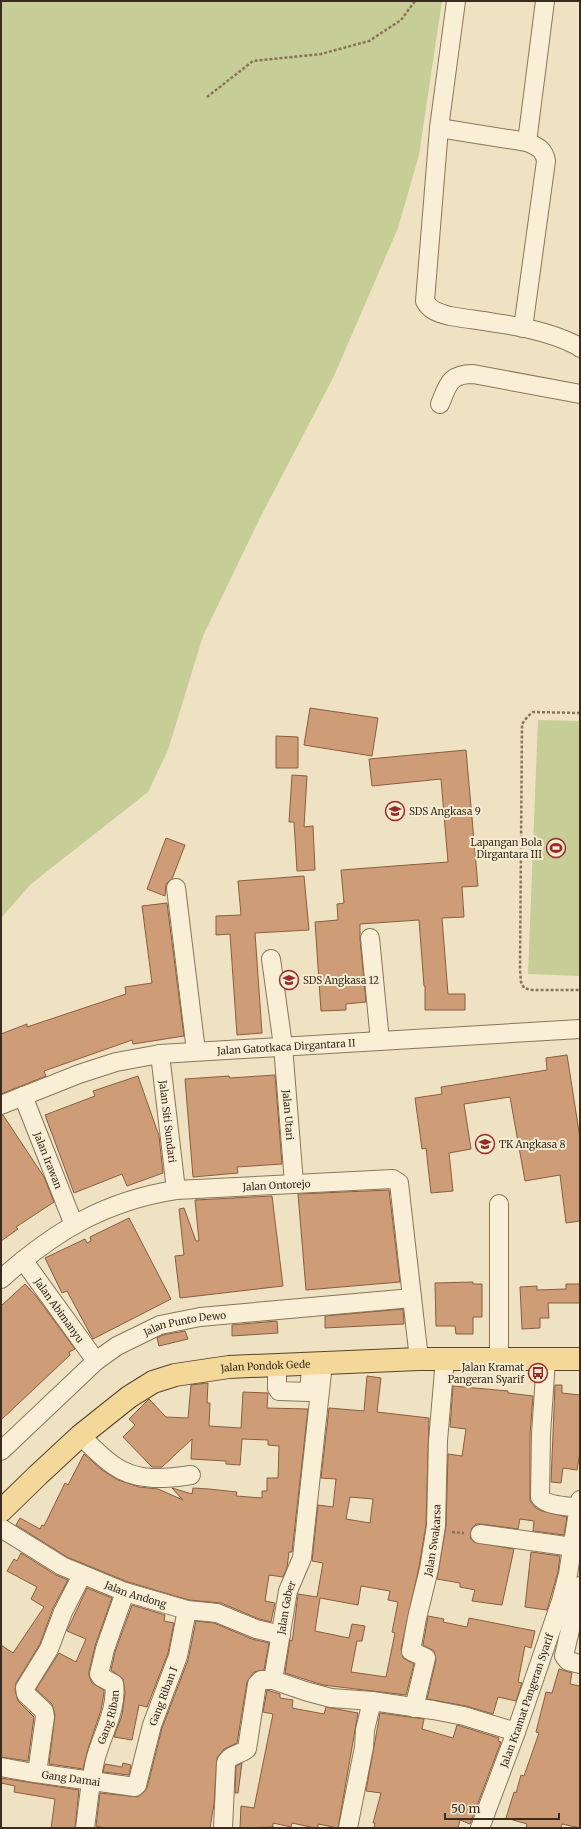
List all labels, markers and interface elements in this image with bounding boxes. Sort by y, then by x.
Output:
school or university icon: SDS Angkasa 9 [384,800,406,822]
place label: SDS Angkasa 9 [409,805,481,818]
place label: Lapangan Bola Dirgantara III [471,836,543,861]
sports icon: Lapangan Bola Dirgantara III [545,837,567,859]
school or university icon: SDS Angkasa 12 [278,969,300,991]
place label: SDS Angkasa 12 [303,974,379,987]
street label: Jalan Gatotkaca Dirgantara II [216,1036,356,1058]
street label: Jalan Siti Sundari [156,1079,179,1163]
street label: Jalan Utari [279,1088,297,1141]
street label: Jalan Irawan [30,1129,65,1191]
school or university icon: TK Angkasa 8 [474,1133,496,1155]
place label: TK Angkasa 8 [499,1138,566,1151]
street label: Jalan Ontorejo [241,1177,311,1194]
street label: Jalan Abimanyu [31,1275,87,1345]
street label: Jalan Punto Dewo [140,1309,227,1340]
street label: Jalan Pondok Gede [219,1358,311,1375]
place label: Jalan Kramat Pangeran Syarif [448,1361,525,1386]
bus stop icon: Jalan Kramat Pangeran Syarif [527,1362,549,1384]
street label: Jalan Swakarsa [421,1504,444,1579]
street label: Jalan Andong [102,1578,168,1611]
street label: Jalan Gaber [275,1578,299,1637]
street label: Jalan Kramat Pangeran Syarif [497,1630,557,1770]
street label: Gang Riban I [146,1665,180,1728]
street label: Gang Riban [95,1689,122,1746]
street label: Gang Damai [41,1768,101,1789]
scale bar [445,1795,559,1821]
text: 50 m [451,1801,480,1816]

